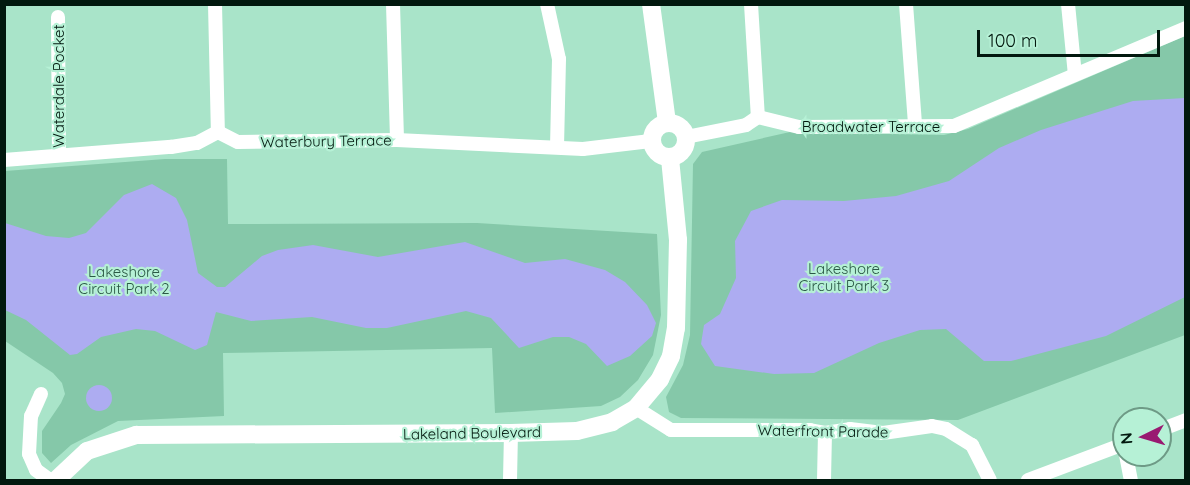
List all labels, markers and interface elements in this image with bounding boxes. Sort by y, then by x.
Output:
scale bar [980,18,1163,56]
street label: Waterdale Pocket [50,24,68,148]
text: 100 m [988,29,1037,52]
street label: Broadwater Terrace [802,118,940,136]
street label: Waterbury Terrace [260,131,392,151]
park label: Lakeshore Circuit Park 3 [799,259,889,294]
park label: Lakeshore Circuit Park 2 [78,262,170,297]
north arrow [1112,407,1172,467]
street label: Waterfront Parade [758,421,888,441]
street label: Lakeland Boulevard [403,423,541,443]
text: N [1116,432,1137,445]

